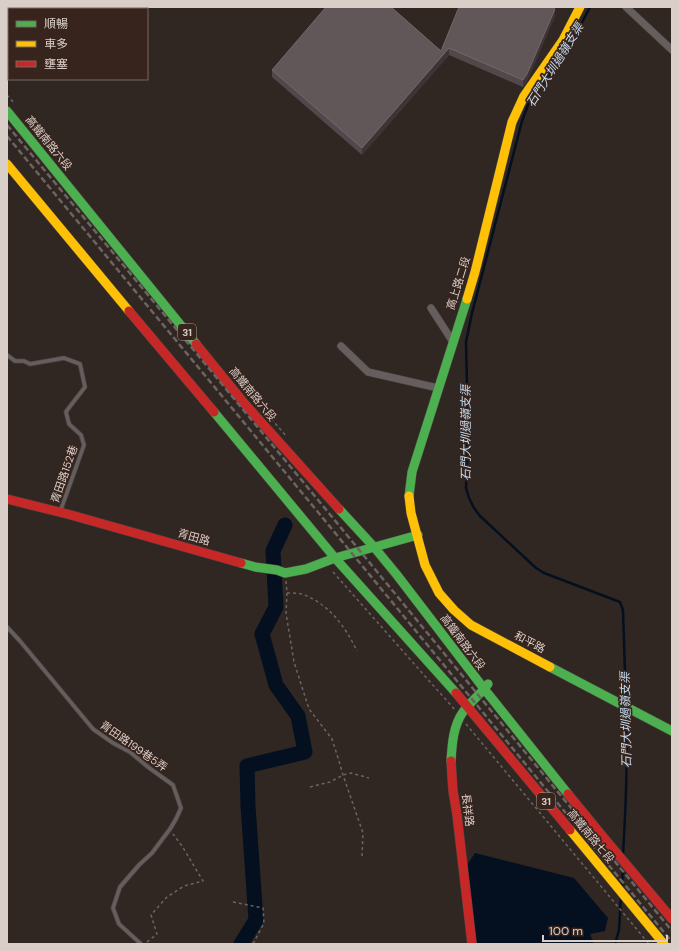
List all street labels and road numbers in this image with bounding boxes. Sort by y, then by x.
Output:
street label: 高鐵南路六段 [23,113,75,173]
street label: 高上路二段 [443,255,473,311]
road number: 31 [178,324,196,340]
street label: 高鐵南路六段 [226,364,280,424]
street label: 青田路152巷 [48,443,80,505]
street label: 青田路 [176,526,212,548]
street label: 高鐵南路六段 [438,611,488,673]
street label: 和平路 [512,628,548,656]
street label: 青田路199巷5弄 [98,718,170,774]
street label: 長祥路 [459,793,477,827]
road number: 31 [537,793,555,809]
street label: 高鐵南路七段 [564,806,618,866]

